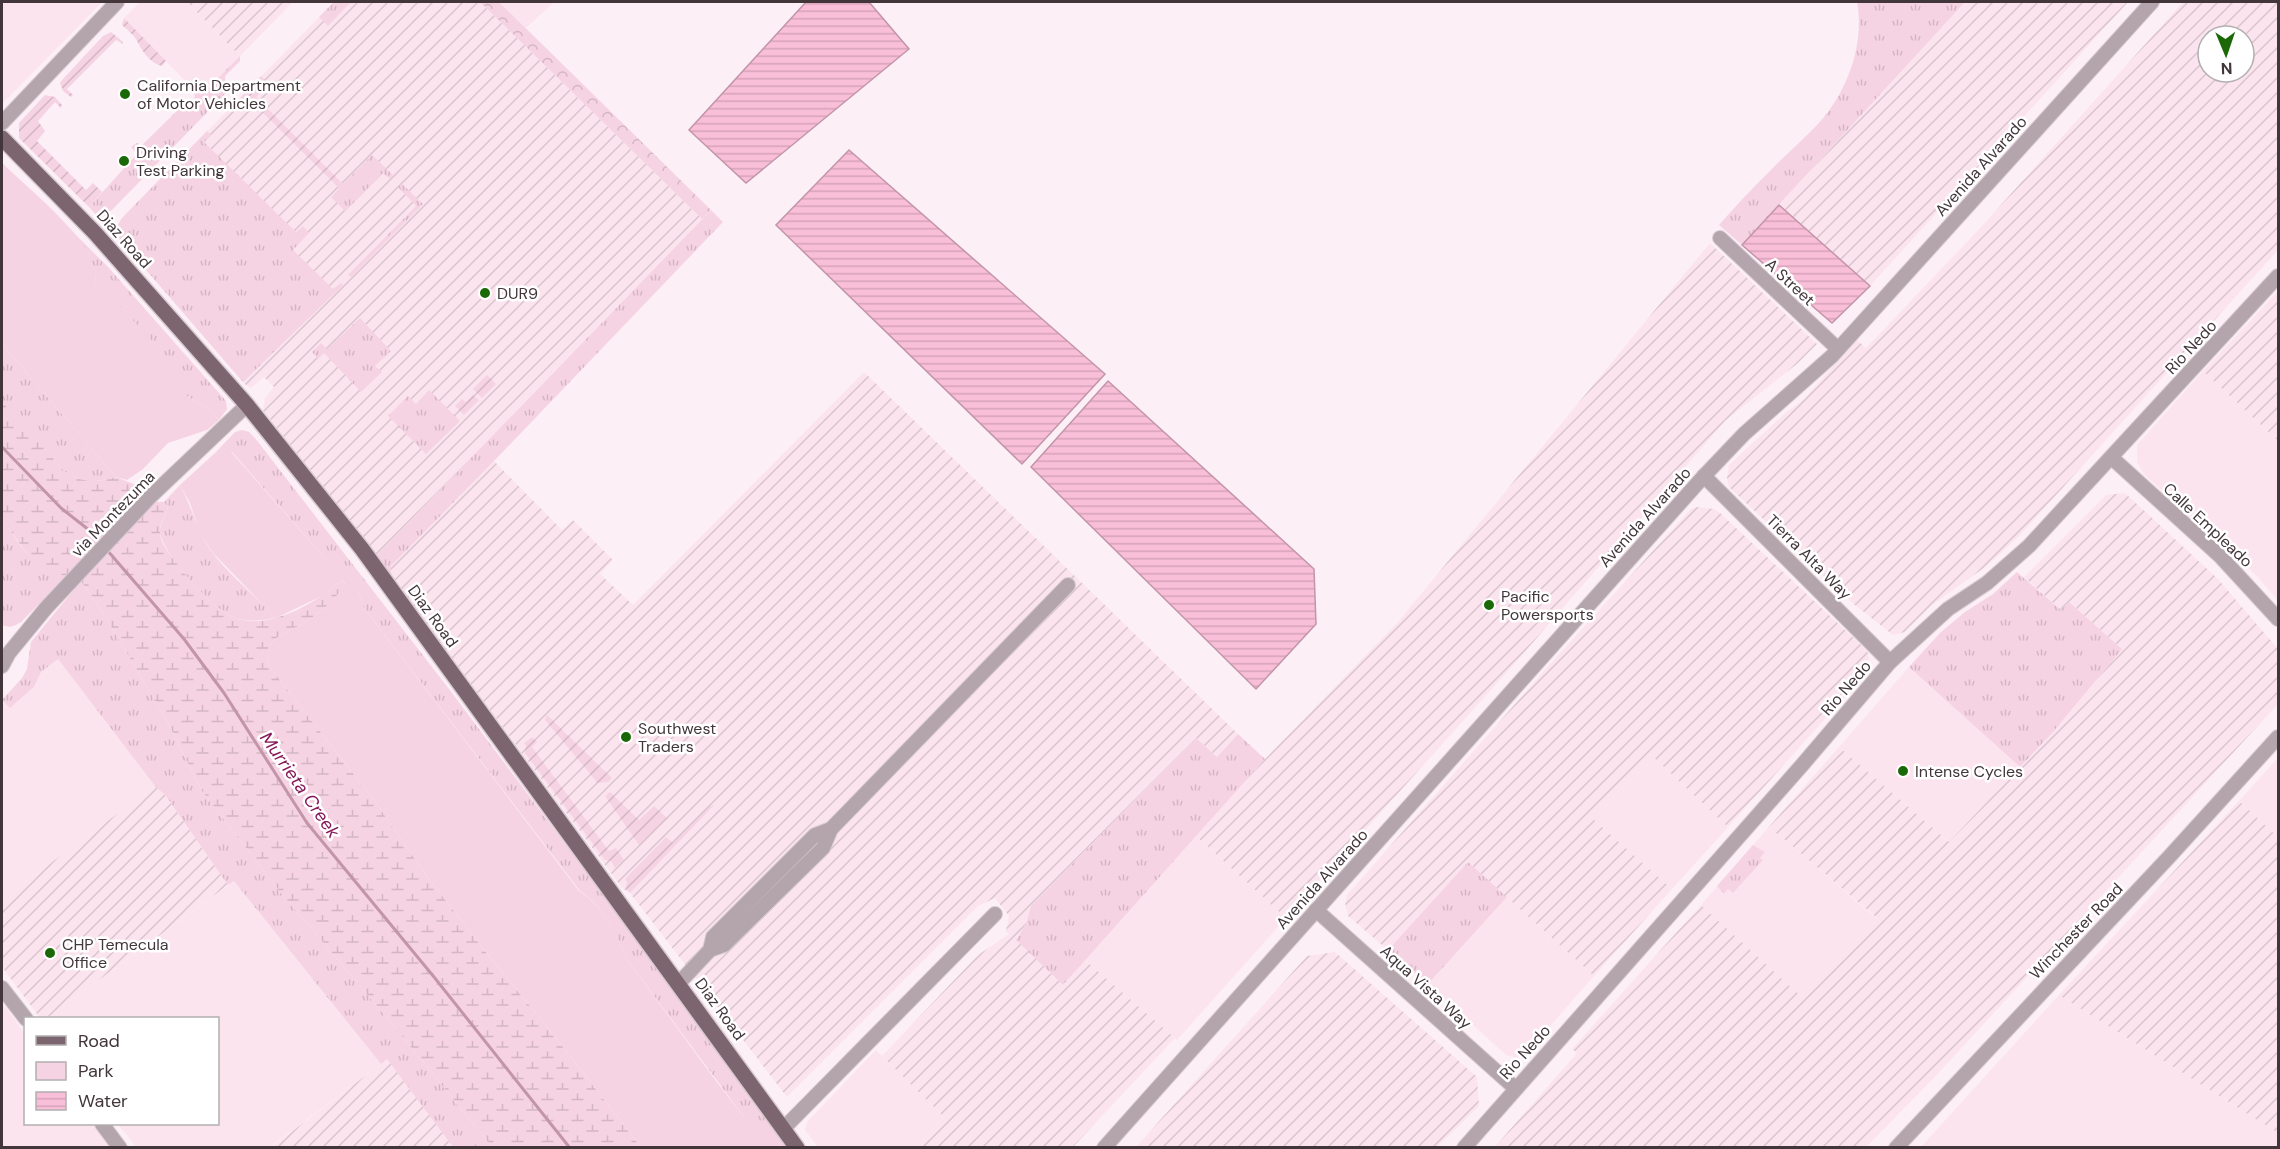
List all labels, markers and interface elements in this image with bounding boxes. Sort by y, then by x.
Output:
north arrow [2196,24,2256,84]
text: N [2220,58,2233,79]
place label: California Department of Motor Vehicles [137,75,301,114]
marker: California Department of Motor Vehicles [118,87,132,101]
street label: Avenida Alvarado [1930,111,2032,221]
place label: Driving Test Parking [136,142,224,181]
marker: Driving Test Parking [117,154,131,168]
street label: Diaz Road [92,205,156,273]
street label: A Street [1761,254,1819,310]
place label: DUR9 [497,283,538,304]
marker: DUR9 [478,286,492,300]
street label: Rio Nedo [2161,315,2221,379]
street label: Avenida Alvarado [1594,462,1696,572]
street label: via Montezuma [67,466,159,562]
street label: Calle Empleado [2159,478,2257,572]
street label: Tierra Alta Way [1762,510,1856,604]
street label: Diaz Road [403,581,463,651]
place label: Pacific Powersports [1501,586,1594,625]
marker: Pacific Powersports [1482,598,1496,612]
street label: Rio Nedo [1816,656,1876,720]
place label: Southwest Traders [638,718,716,757]
water label: Murrieta Creek [254,727,346,844]
marker: Southwest Traders [619,730,633,744]
place label: Intense Cycles [1915,761,2023,782]
marker: Intense Cycles [1896,764,1910,778]
street label: Avenida Alvarado [1271,824,1373,934]
street label: Winchester Road [2025,878,2127,984]
place label: CHP Temecula Office [62,934,168,973]
street label: Aqua Vista Way [1376,940,1476,1034]
marker: CHP Temecula Office [43,946,57,960]
street label: Diaz Road [690,974,750,1044]
legend [24,1017,219,1125]
street label: Rio Nedo [1495,1020,1555,1084]
text: Road [78,1029,120,1053]
text: Park [78,1059,114,1083]
text: Water [78,1089,128,1113]

